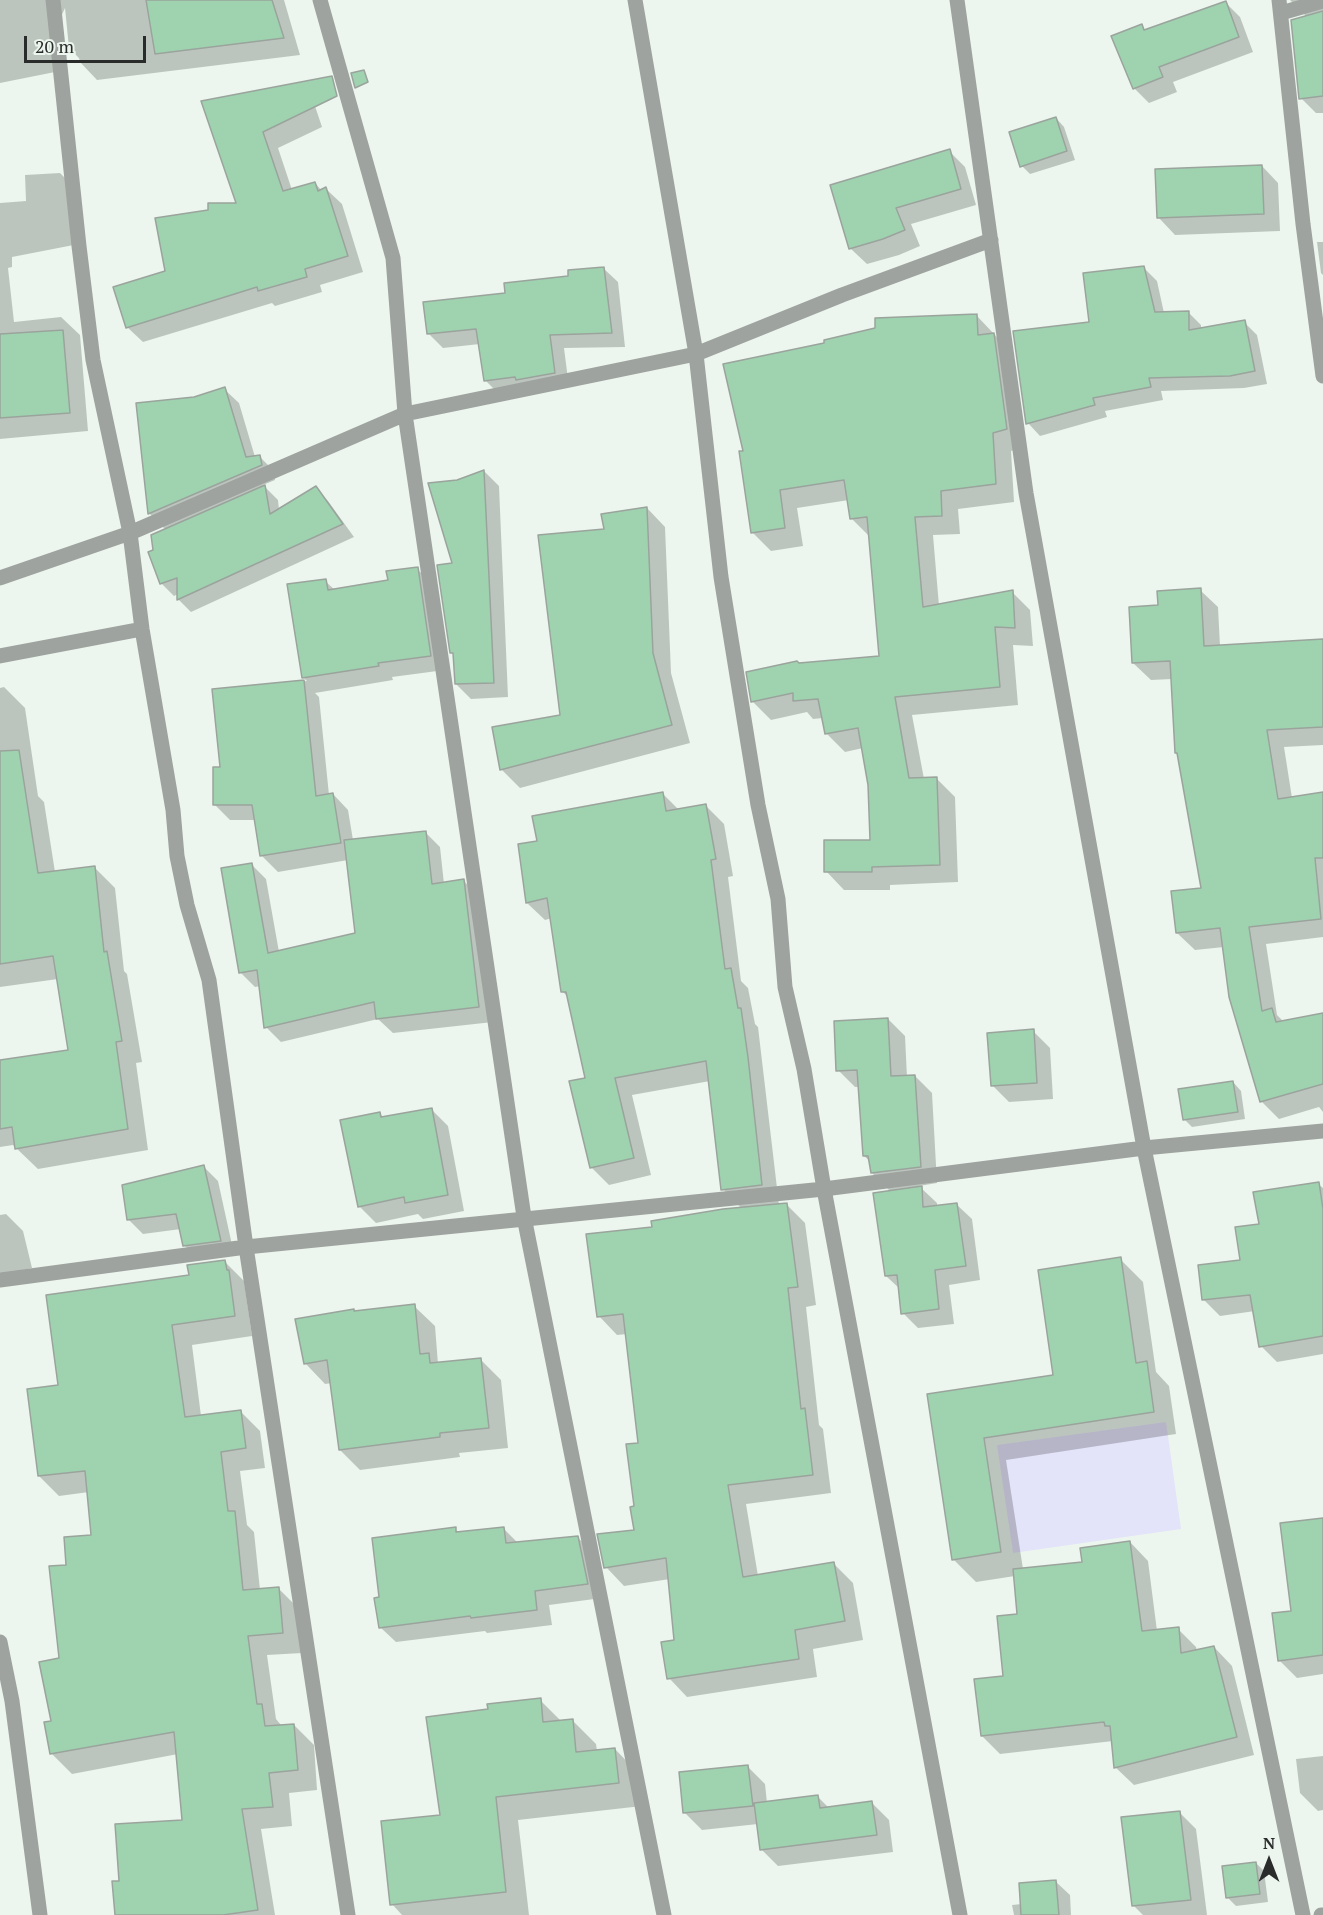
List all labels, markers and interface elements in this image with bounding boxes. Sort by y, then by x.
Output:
scale bar [27,24,148,62]
text: 20 m [35,34,74,58]
north arrow [1239,1831,1299,1891]
text: N [1263,1832,1275,1854]

